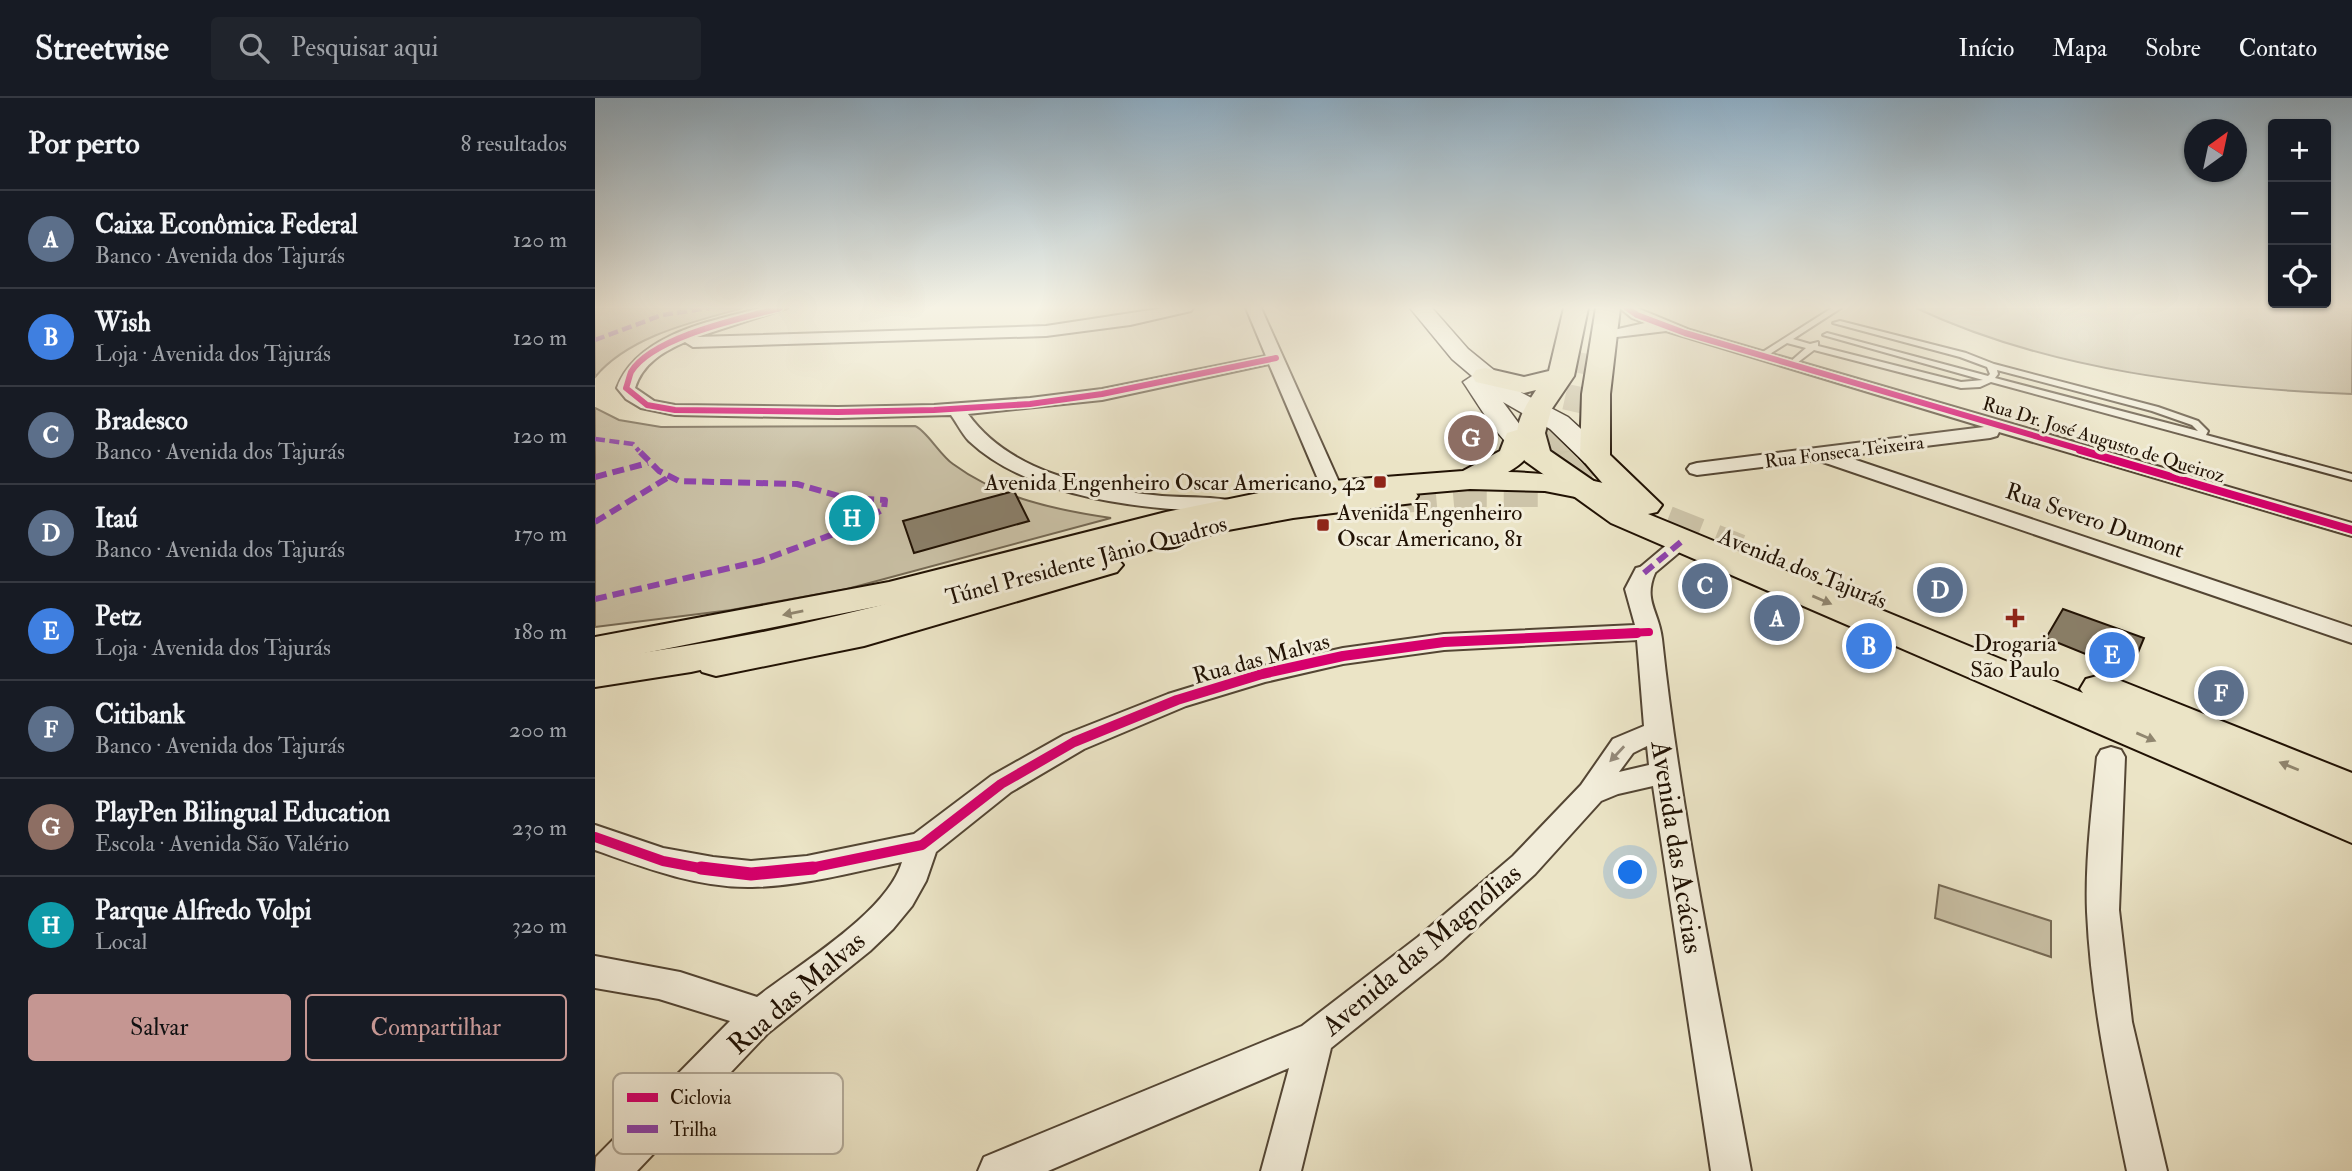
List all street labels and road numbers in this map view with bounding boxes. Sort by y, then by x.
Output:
street label: Rua Dr. José Augusto de Queiroz [1980,392,2228,488]
street label: Rua Fonseca Teixeira [1763,430,1925,474]
street label: Rua Severo Dumont [2002,476,2188,565]
street label: Túnel Presidente Jânio Quadros [942,509,1230,612]
street label: Avenida dos Tajurás [1713,521,1891,615]
street label: Rua das Malvas [1190,626,1333,691]
street label: Avenida das Acácias [1642,737,1711,956]
street label: Avenida das Magnólias [1314,856,1529,1045]
street label: Rua das Malvas [721,924,873,1062]

